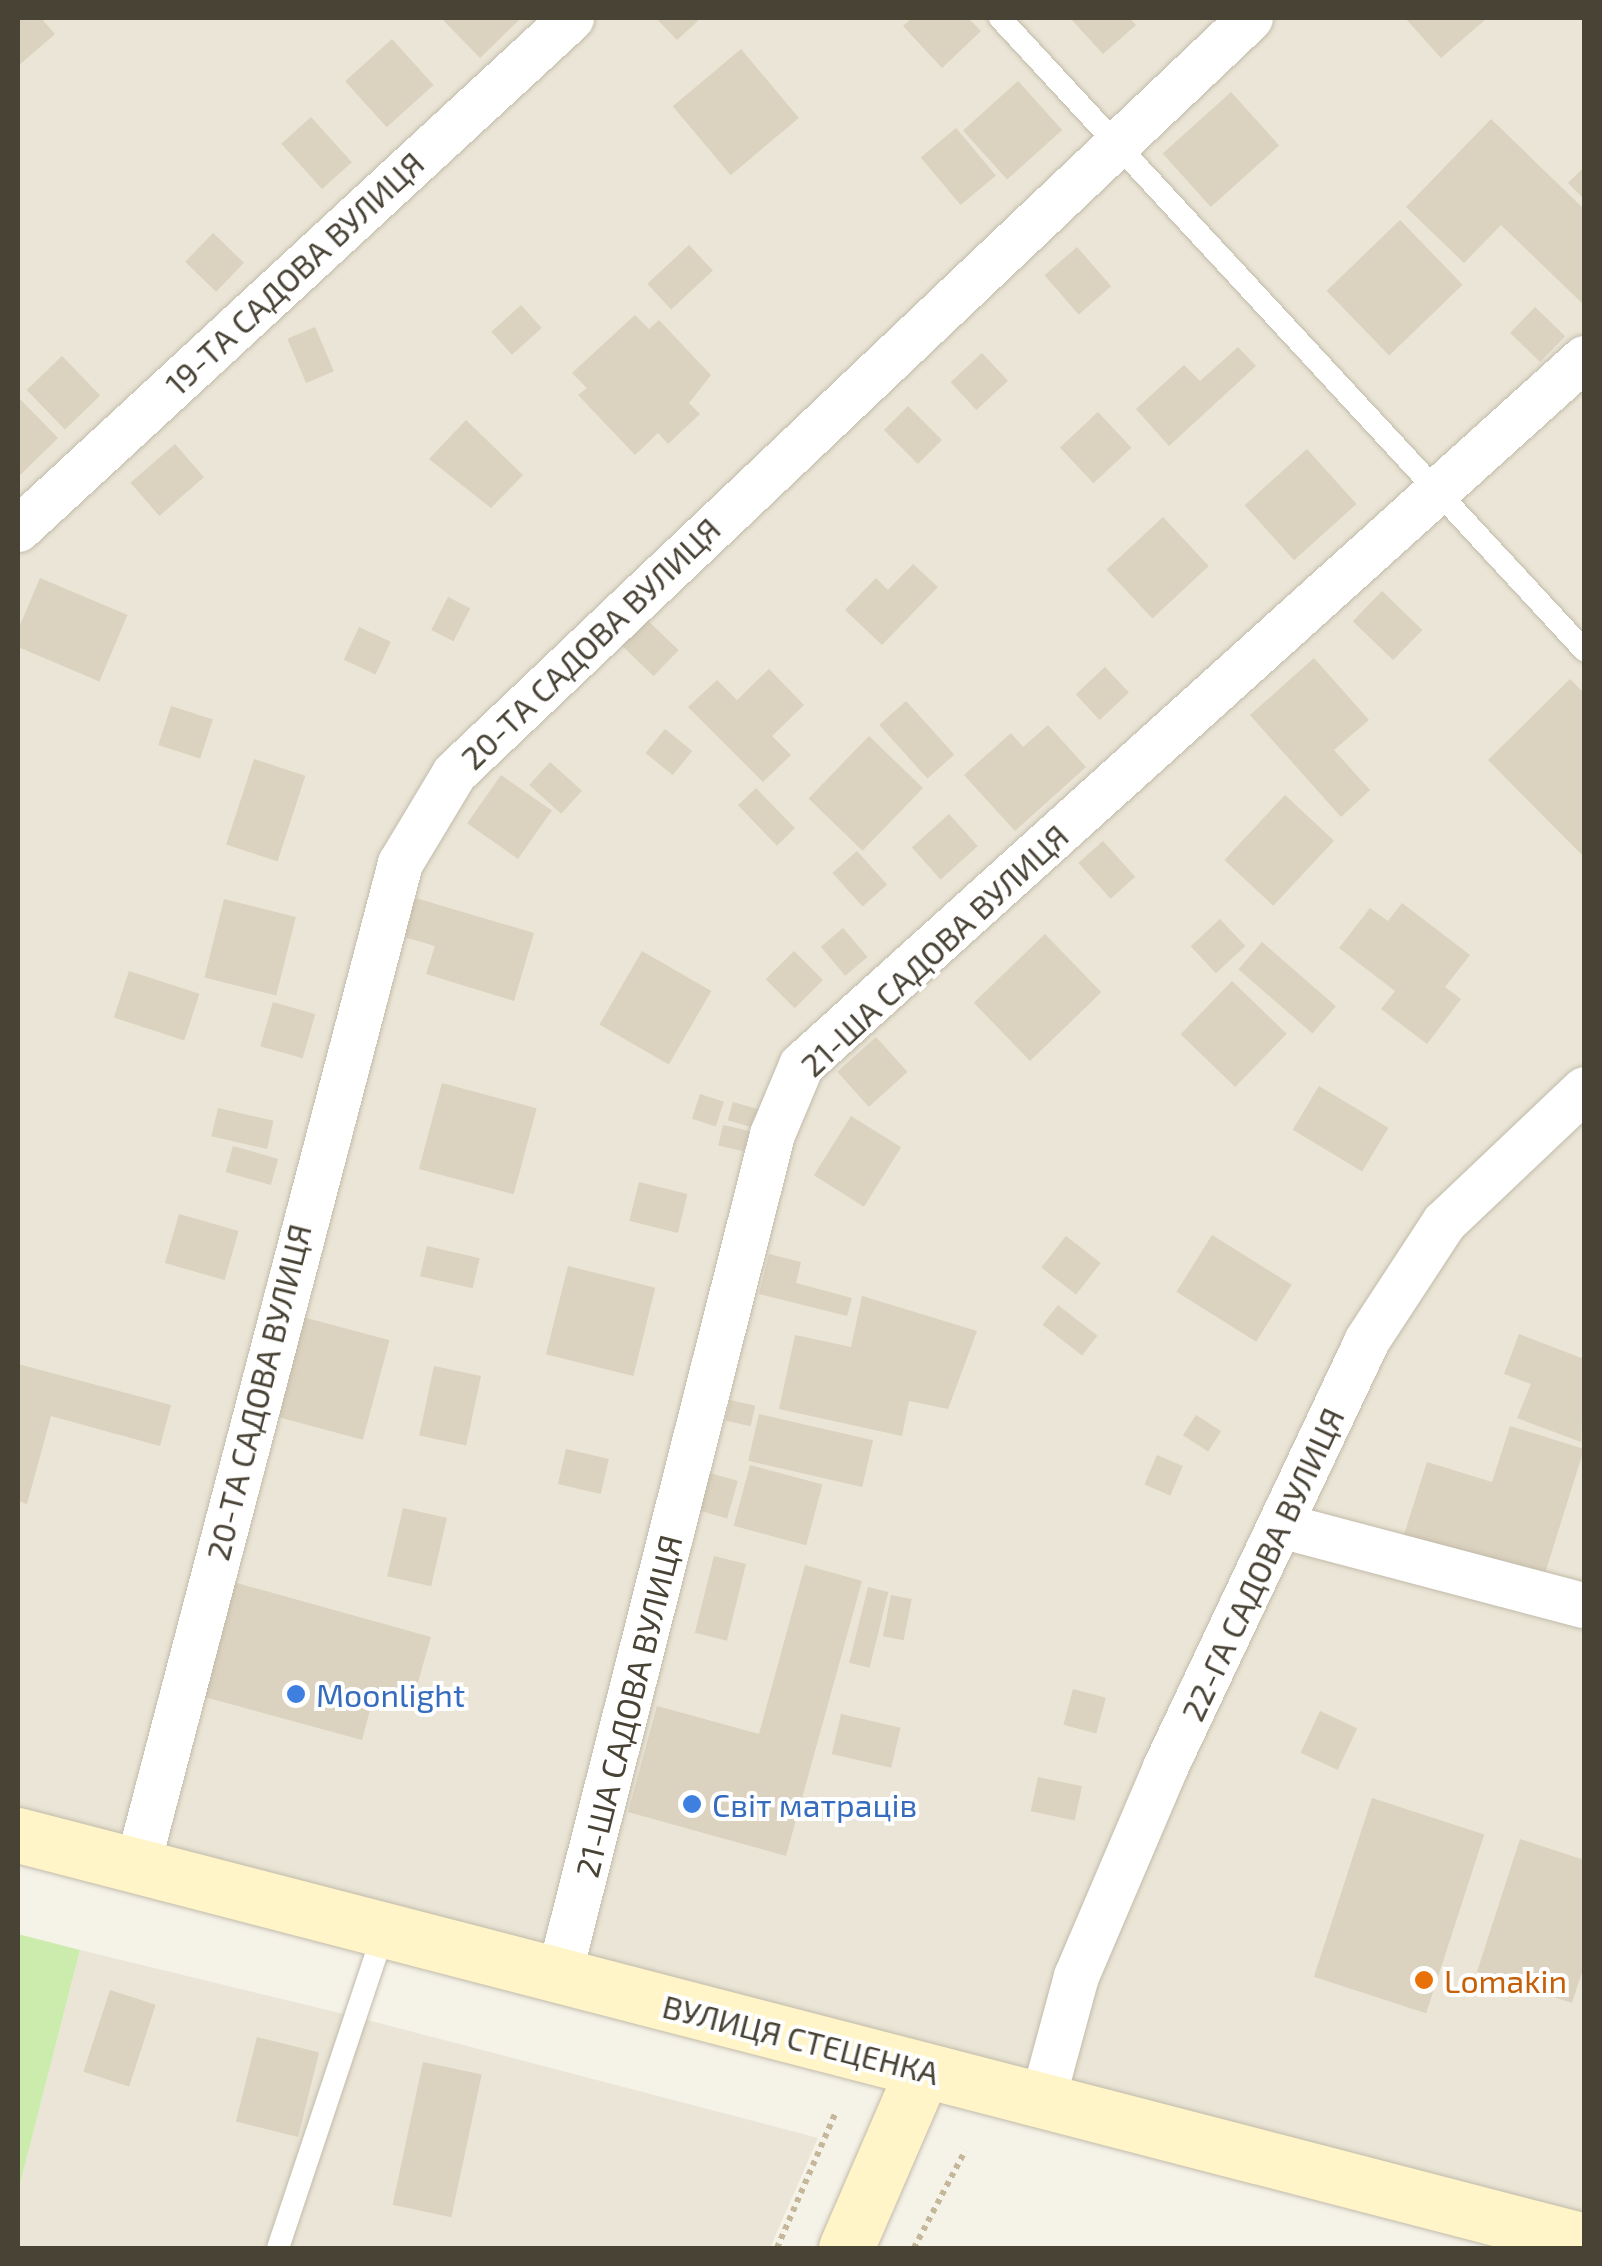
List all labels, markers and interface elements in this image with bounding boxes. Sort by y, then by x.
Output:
street label: 19-ТА САДОВА ВУЛИЦЯ [157,143,431,403]
street label: 20-ТА САДОВА ВУЛИЦЯ [453,509,727,777]
street label: 21-ША САДОВА ВУЛИЦЯ [792,816,1076,1084]
street label: 20-ТА САДОВА ВУЛИЦЯ [198,1220,318,1564]
street label: 22-ГА САДОВА ВУЛИЦЯ [1173,1401,1351,1727]
street label: 21-ША САДОВА ВУЛИЦЯ [567,1531,689,1881]
place label: Moonlight [316,1675,465,1713]
marker: Moonlight [285,1683,307,1705]
place label: Світ матраців [712,1785,917,1823]
marker: Світ матраців [681,1793,703,1815]
place label: Lomakin [1444,1961,1567,1999]
marker: Lomakin [1413,1969,1435,1991]
street label: ВУЛИЦЯ СТЕЦЕНКА [659,1986,943,2092]

